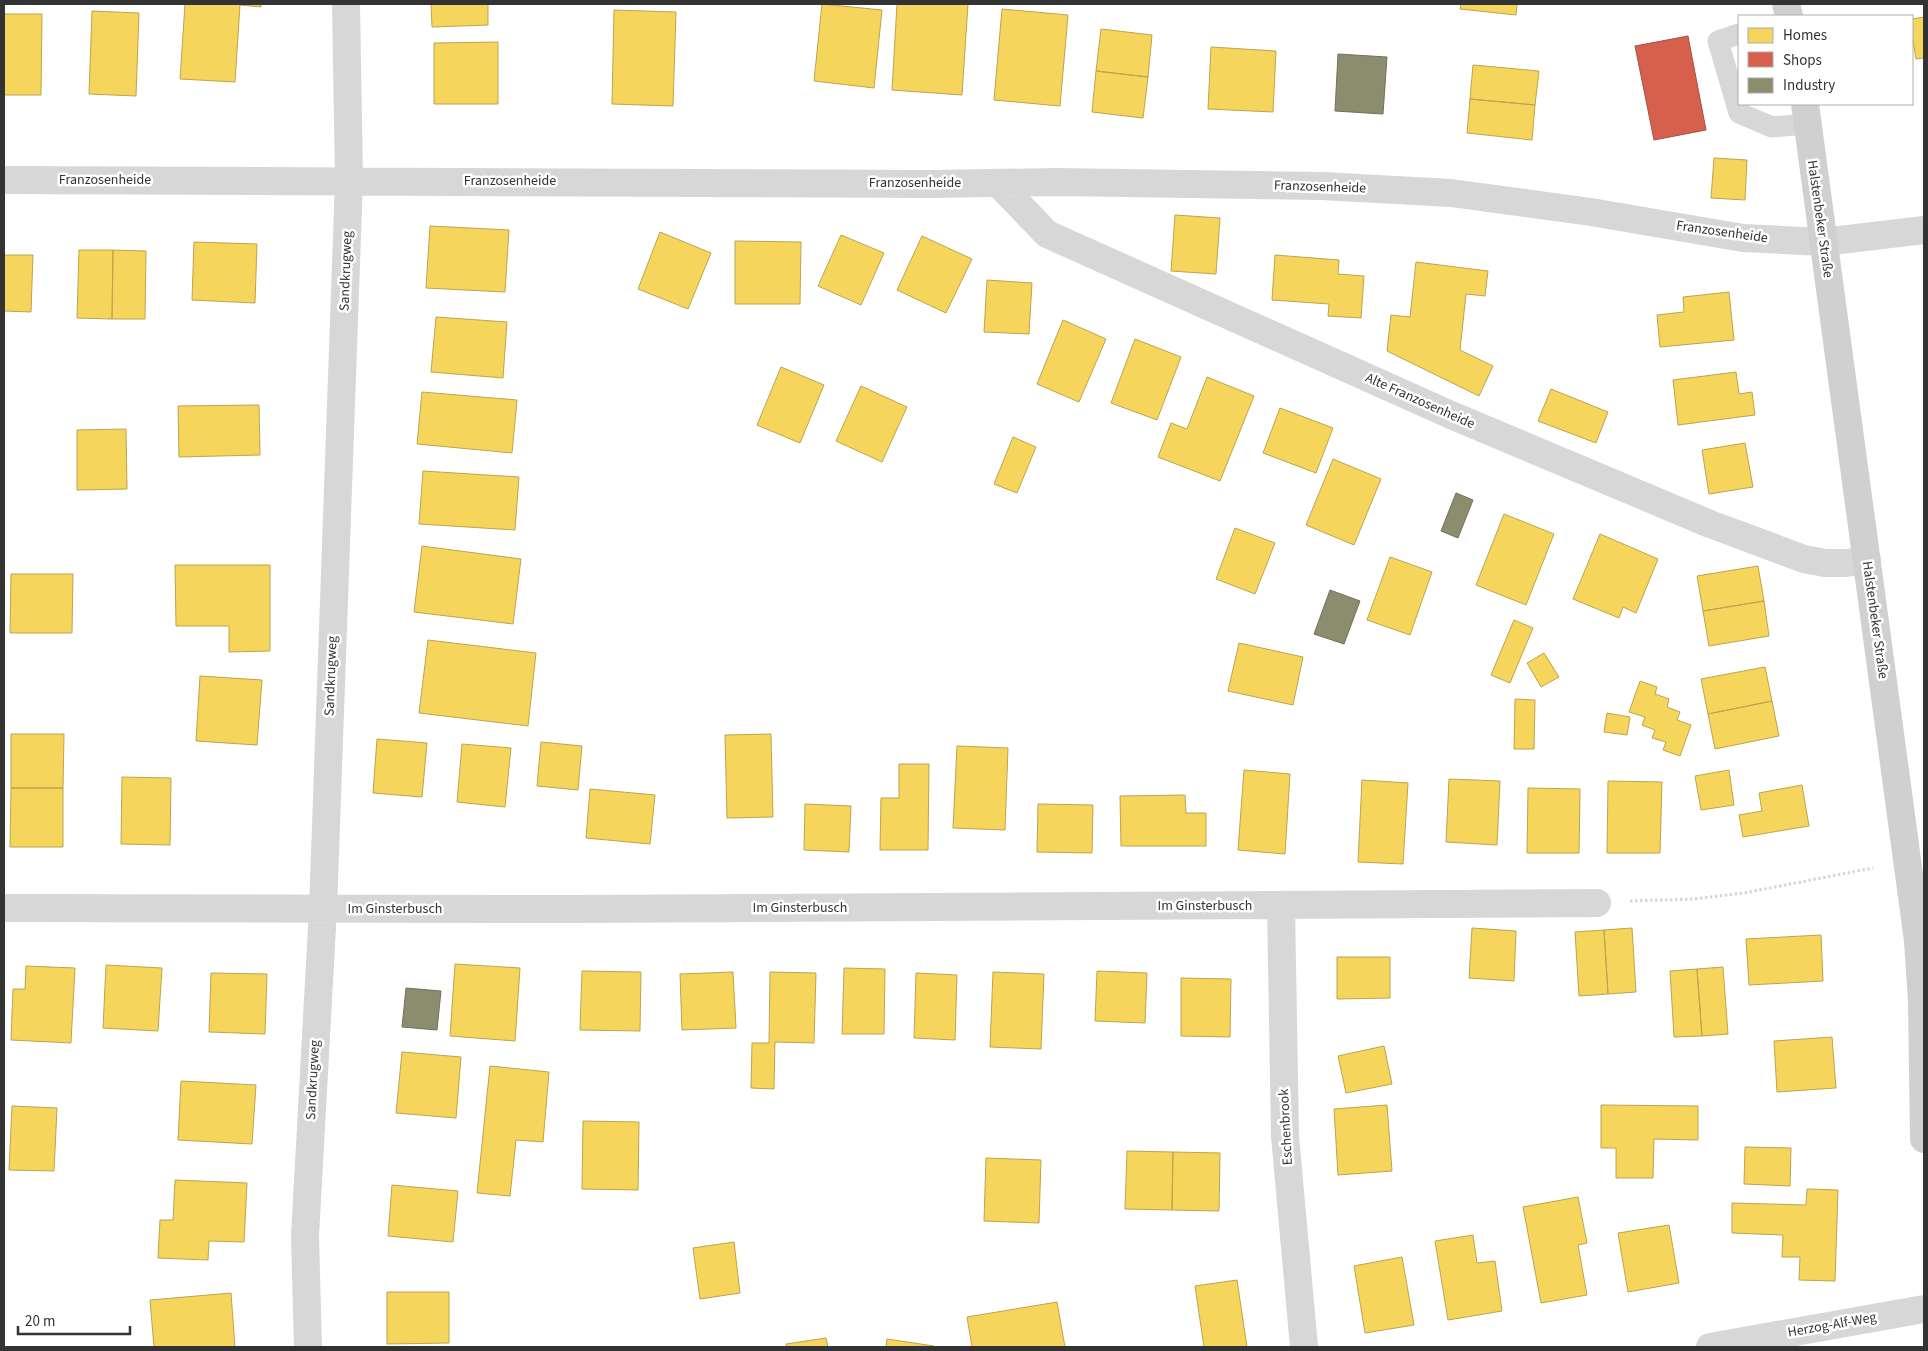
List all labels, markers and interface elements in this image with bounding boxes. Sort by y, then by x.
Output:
legend [1738,15,1913,105]
text: Homes [1783,25,1827,46]
text: Shops [1783,50,1822,71]
text: Industry [1783,75,1835,96]
street label: Halstenbeker Straße [1802,159,1838,279]
street label: Franzosenheide [59,170,151,190]
street label: Franzosenheide [464,171,556,191]
street label: Franzosenheide [869,173,961,193]
street label: Franzosenheide [1273,175,1367,199]
street label: Franzosenheide [1675,216,1769,248]
street label: Sandkrugweg [335,231,357,311]
street label: Alte Franzosenheide [1362,368,1478,434]
street label: Halstenbeker Straße [1857,560,1893,680]
street label: Sandkrugweg [320,636,342,716]
street label: Im Ginsterbusch [1158,896,1252,916]
street label: Im Ginsterbusch [753,898,847,918]
street label: Im Ginsterbusch [348,899,442,919]
street label: Sandkrugweg [301,1039,325,1121]
street label: Eschenbrook [1274,1088,1298,1166]
scale bar [18,1304,130,1336]
street label: Herzog-Alf-Weg [1786,1307,1878,1343]
text: 20 m [25,1311,55,1332]

